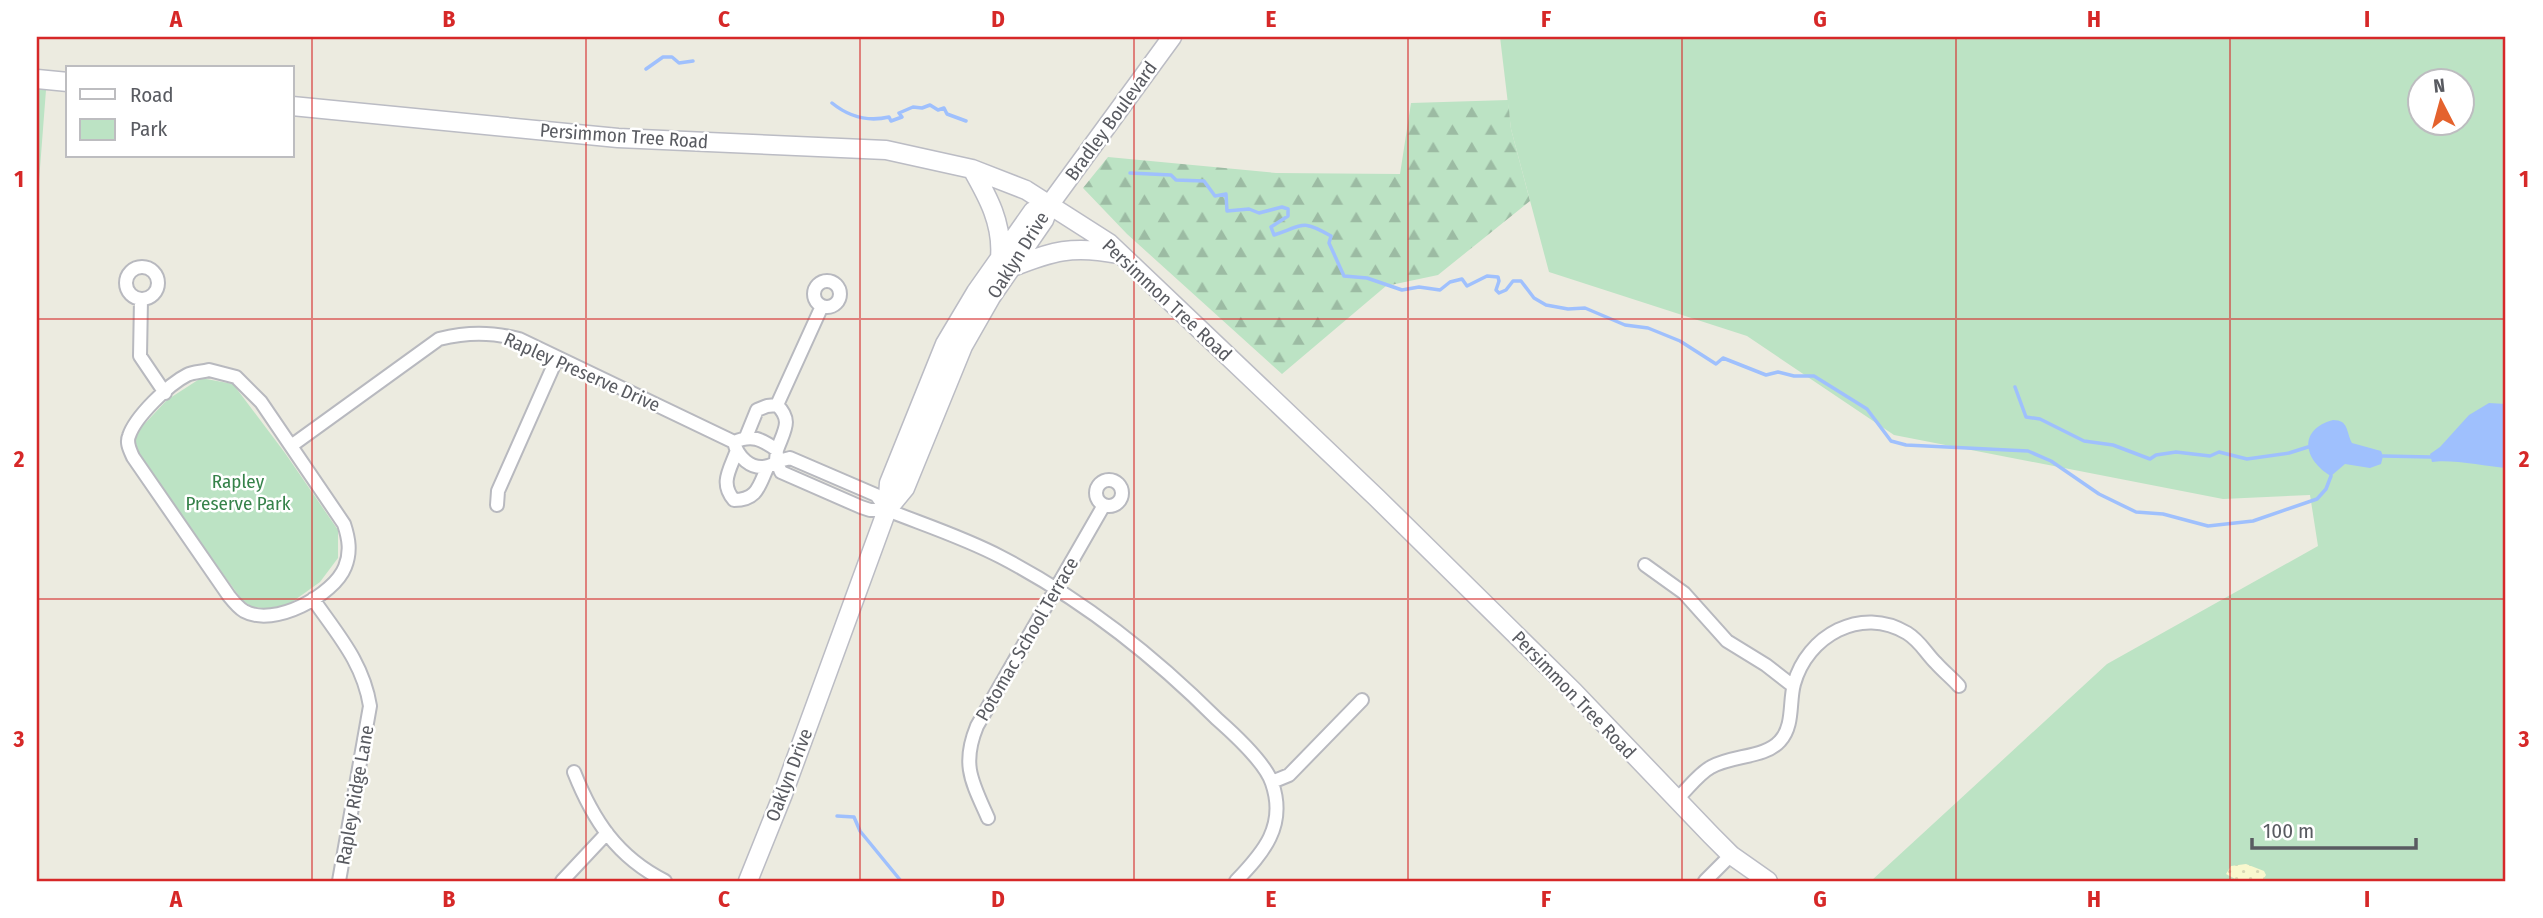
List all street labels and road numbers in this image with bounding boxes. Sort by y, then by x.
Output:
street label: Bradley Boulevard [1060,57,1162,185]
street label: Persimmon Tree Road [539,119,709,153]
street label: Oaklyn Drive [982,207,1054,303]
street label: Persimmon Tree Road [1097,234,1237,366]
street label: Rapley Preserve Drive [500,327,664,417]
street label: Potomac School Terrace [971,553,1083,725]
street label: Persimmon Tree Road [1507,626,1641,764]
street label: Rapley Ridge Lane [331,723,379,867]
street label: Oaklyn Drive [761,725,817,825]

